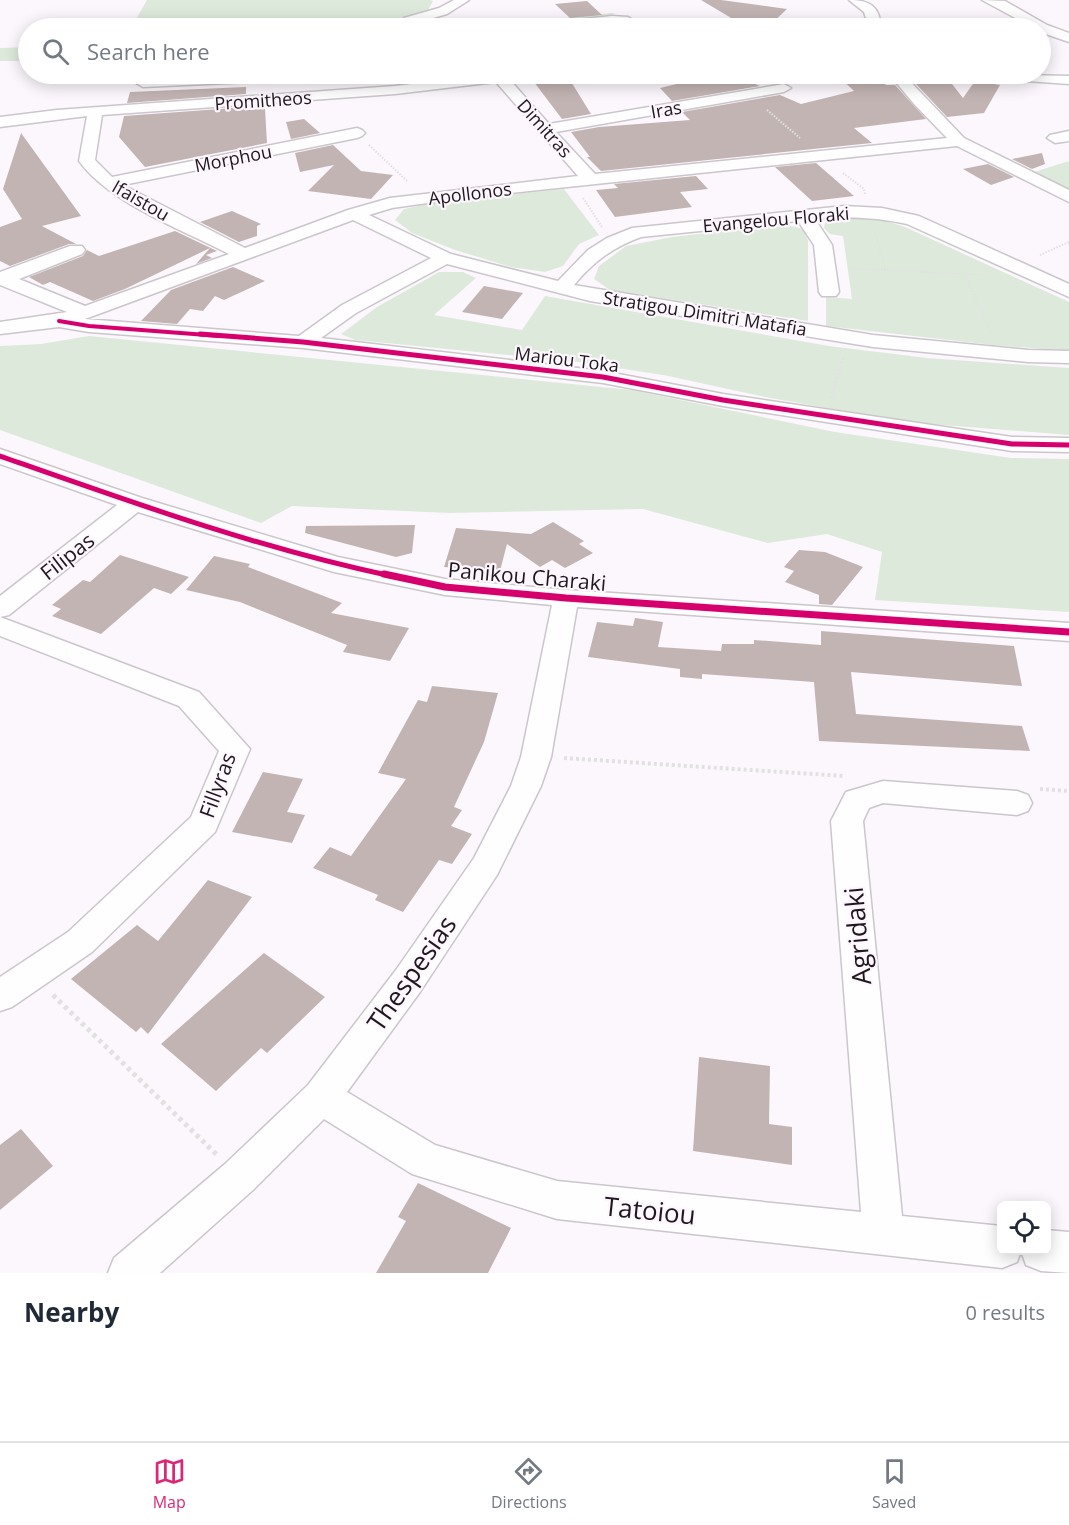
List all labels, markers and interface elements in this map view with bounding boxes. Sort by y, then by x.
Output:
search box [18,18,1051,84]
icon: search [39,35,72,68]
text: Search here [87,36,210,66]
street label: Promitheos [214,85,312,115]
street label: Dimitras [512,94,578,162]
street label: Iras [649,94,683,124]
street label: Morphou [192,139,274,177]
street label: Ifaistou [108,174,174,226]
street label: Apollonos [427,176,513,210]
street label: Evangelou Floraki [702,201,850,237]
street label: Stratigou Dimitri Matafia [601,285,809,341]
street label: Mariou Toka [514,341,620,377]
street label: Filipas [34,526,100,586]
street label: Panikou Charaki [447,555,607,597]
street label: Fillyras [192,748,242,822]
street label: Agridaki [835,885,879,987]
street label: Thespesias [358,908,464,1038]
street label: Tatoiou [602,1187,698,1233]
map controls [997,1201,1051,1255]
button: locate [997,1201,1051,1255]
text: Nearby [24,1294,119,1330]
text: 0 results [965,1299,1045,1326]
tab: Map [153,1455,186,1513]
tab: Directions [491,1455,567,1513]
tab: Saved [872,1455,916,1513]

